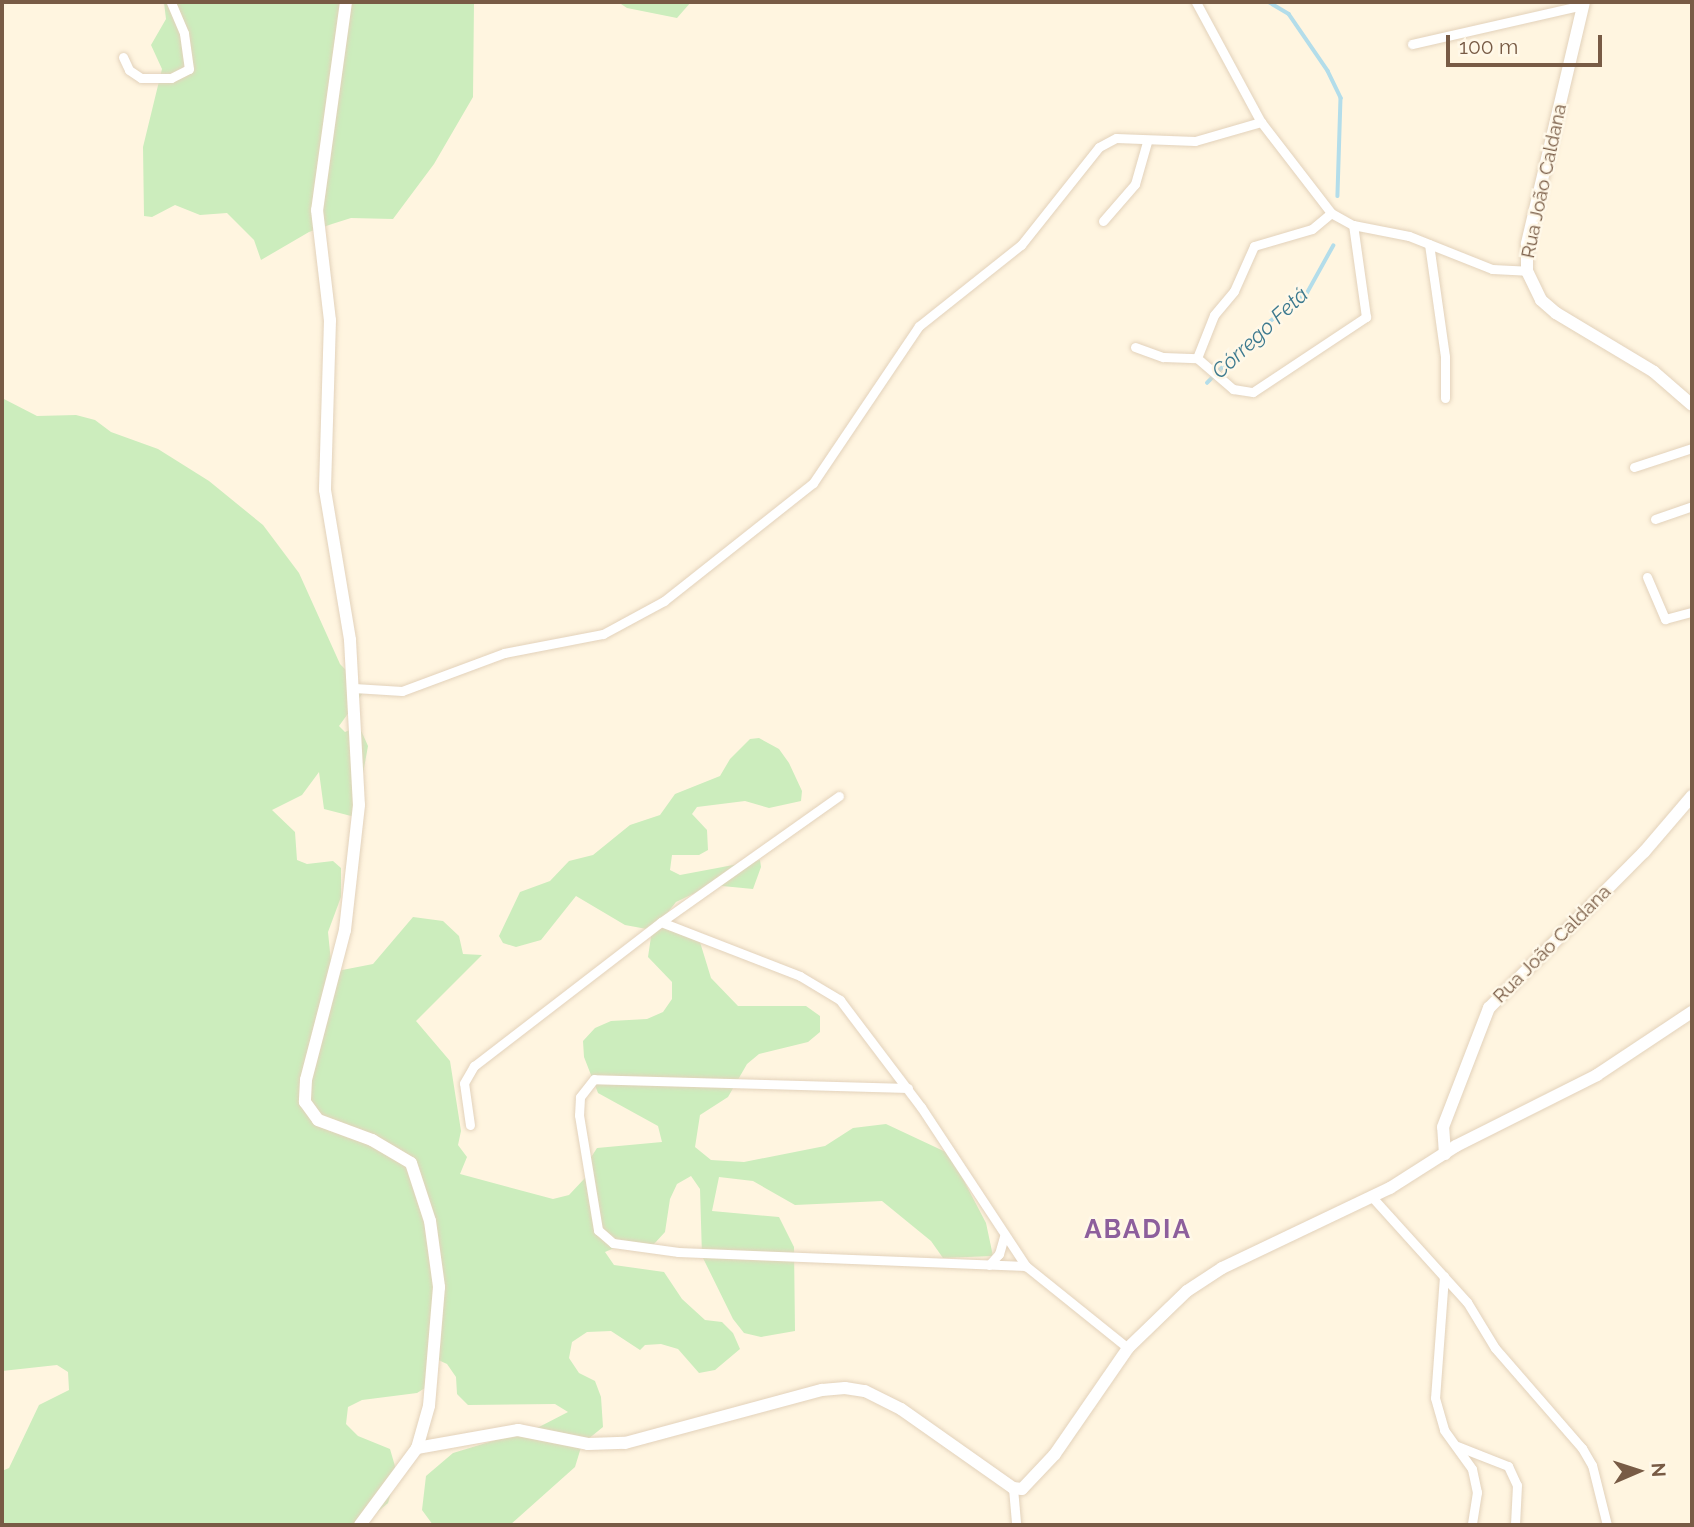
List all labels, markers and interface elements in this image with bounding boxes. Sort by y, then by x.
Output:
scale bar [1449,21,1605,65]
text: 100 m [1459,34,1518,59]
street label: Rua João Caldana [1516,102,1572,260]
water label: Córrego Fetá [1207,282,1313,384]
street label: Rua João Caldana [1488,880,1616,1008]
district label: ABADIA [1085,1214,1191,1246]
north arrow [1603,1436,1673,1506]
text: N [1648,1462,1670,1478]

